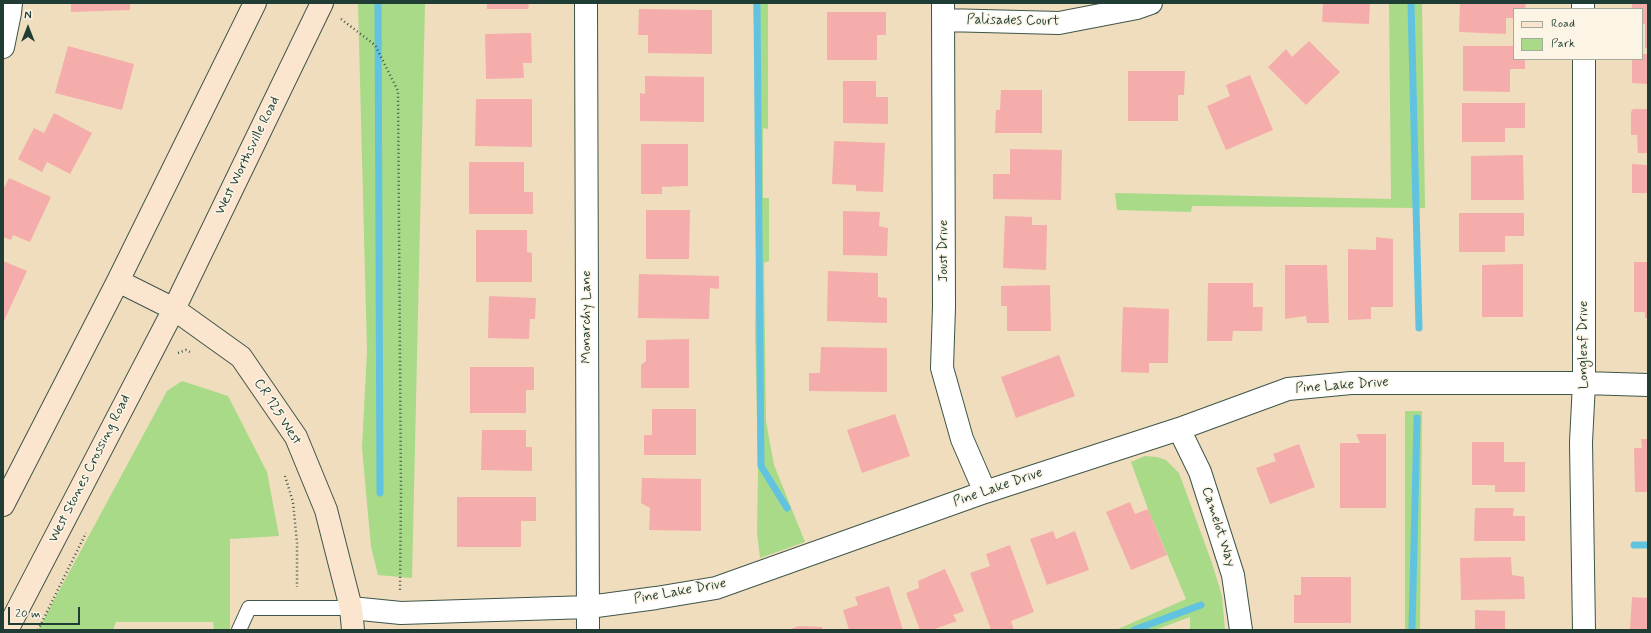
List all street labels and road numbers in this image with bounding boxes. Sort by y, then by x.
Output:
street label: Palisades Court [966,12,1060,30]
street label: West Worthsville Road [212,94,284,218]
street label: Joust Drive [936,220,952,282]
street label: Monarchy Lane [579,270,595,364]
street label: Longleaf Drive [1576,301,1592,389]
street label: Pine Lake Drive [1295,374,1389,398]
street label: CR 125 West [249,376,305,448]
street label: West Stones Crossing Road [45,392,135,546]
street label: Pine Lake Drive [951,465,1045,511]
street label: Camelot Way [1197,485,1239,569]
street label: Pine Lake Drive [632,576,728,608]

